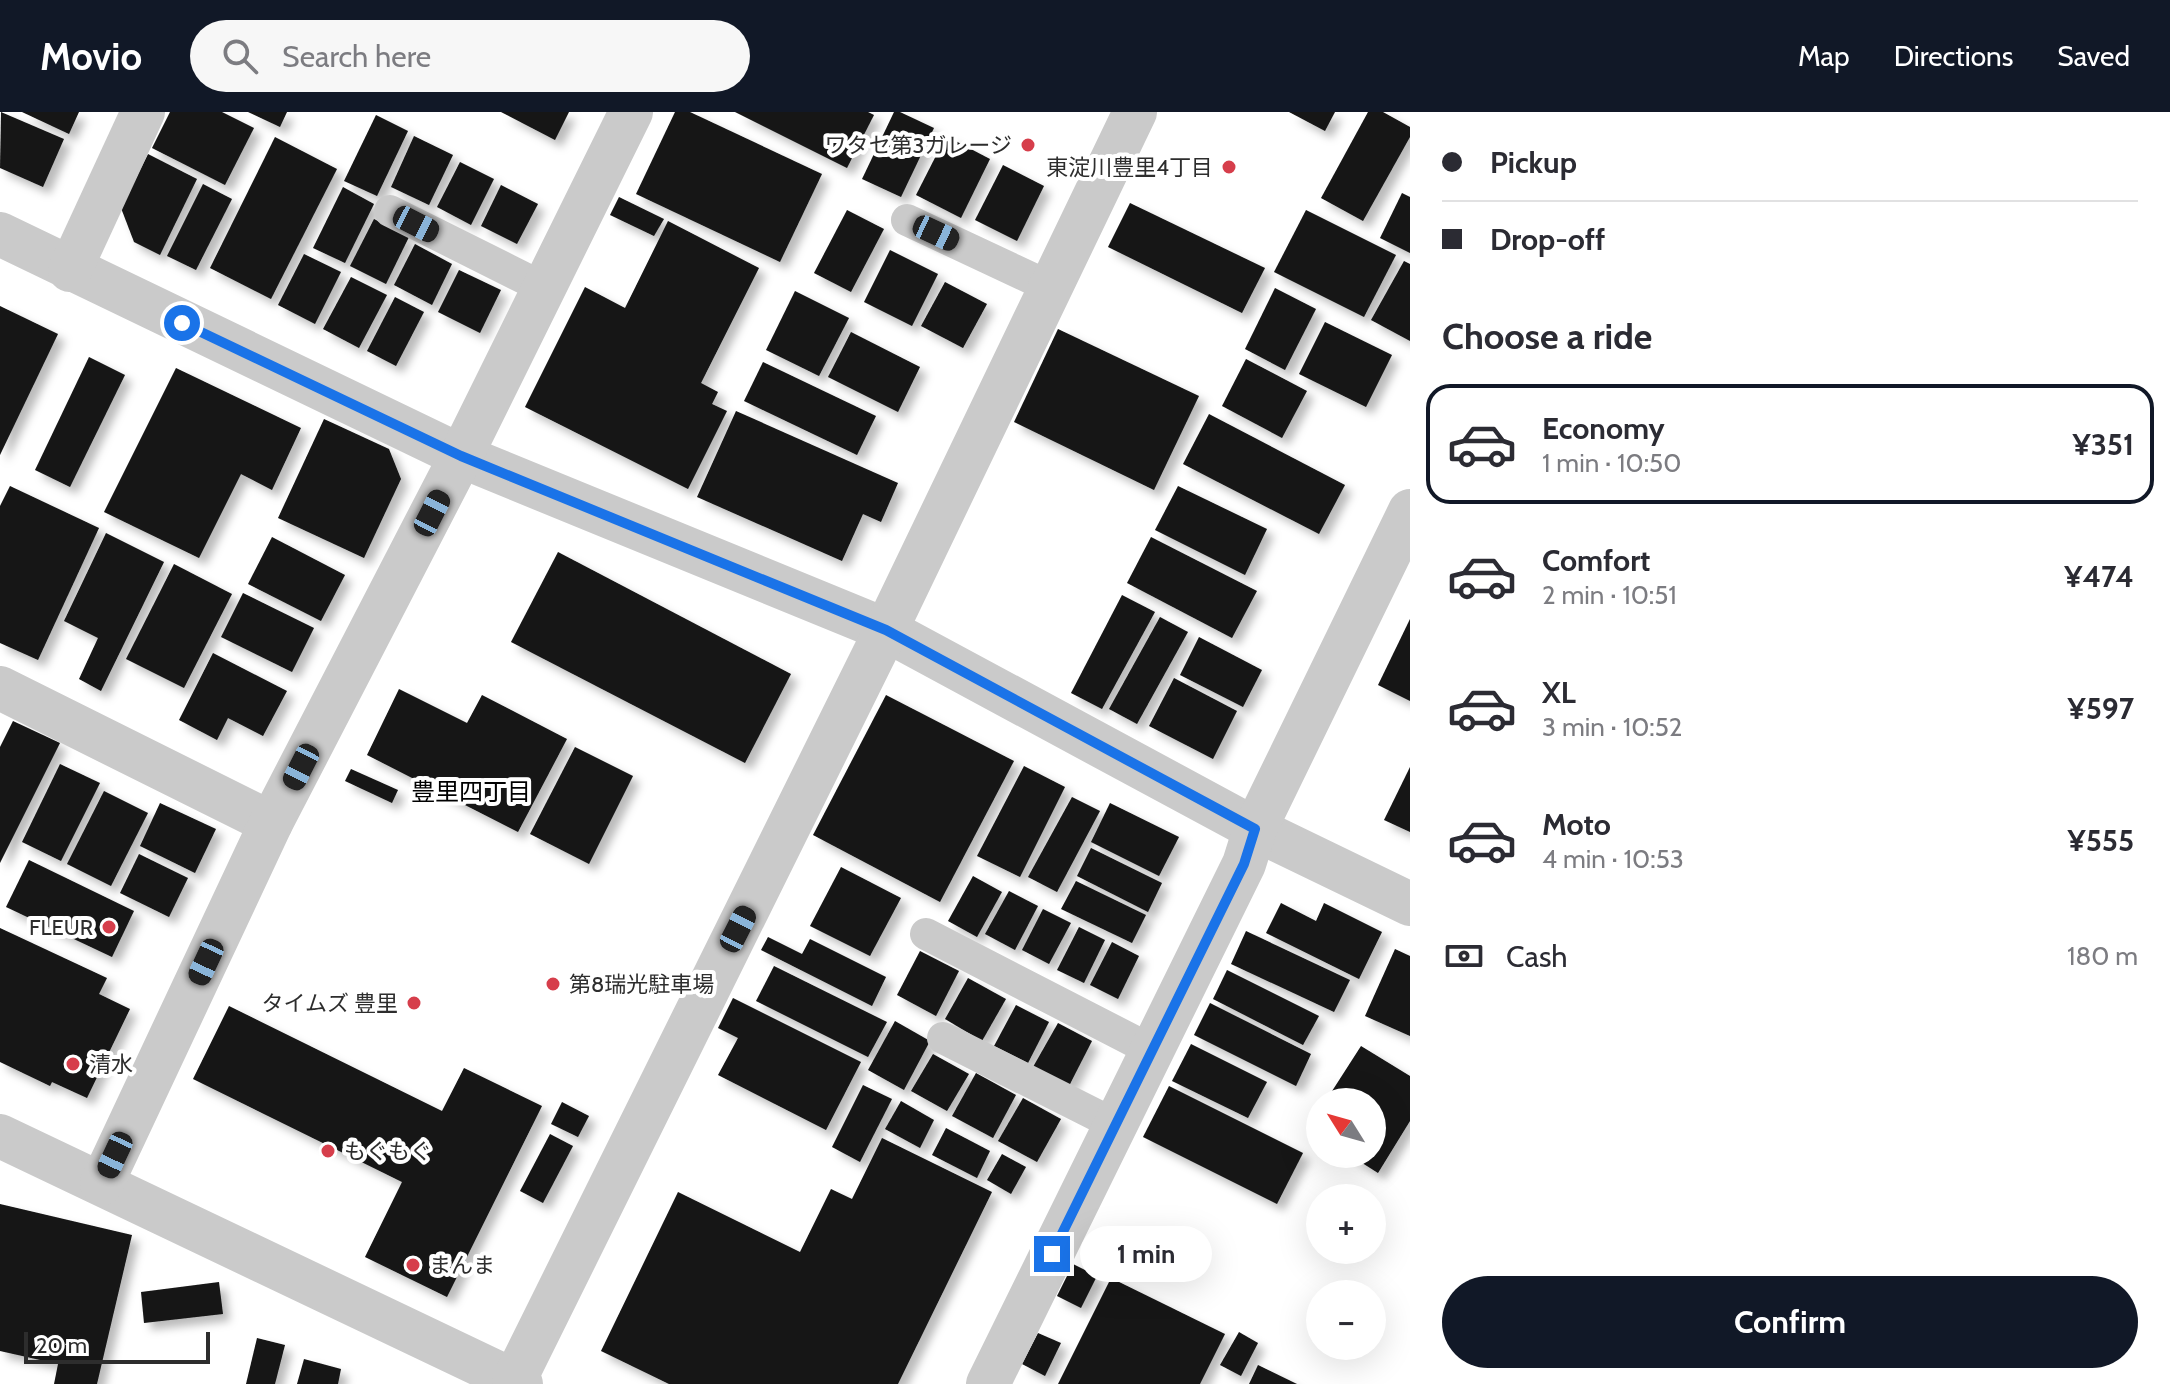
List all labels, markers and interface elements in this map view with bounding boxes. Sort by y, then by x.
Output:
search box [190,20,750,92]
text: Movio [40,33,142,80]
icon: search [218,34,262,78]
text: Search here [282,38,431,75]
text: Map [1798,39,1850,73]
text: Directions [1894,39,2013,73]
text: Saved [2057,39,2130,73]
place label: ワタセ第3ガレージ [825,132,1012,159]
marker: ワタセ第3ガレージ [1019,136,1037,154]
text: Pickup [1490,144,1577,181]
place label: 東淀川豊里4丁目 [1046,154,1213,181]
marker: 東淀川豊里4丁目 [1220,158,1238,176]
car [389,202,443,246]
car [909,212,963,254]
text: Drop-off [1490,221,1605,258]
route start [164,305,200,341]
text: Choose a ride [1442,314,1652,358]
icon: car [1446,408,1518,480]
text: Economy [1542,410,1665,447]
text: ¥351 [2073,426,2134,463]
text: 1 min · 10:50 [1542,447,1681,479]
car [410,486,454,540]
icon: car [1446,540,1518,612]
text: Comfort [1542,542,1650,579]
text: ¥474 [2064,558,2134,595]
text: 2 min · 10:51 [1542,579,1677,611]
icon: car [1446,672,1518,744]
text: XL [1542,674,1576,711]
text: ¥597 [2068,690,2134,727]
text: 3 min · 10:52 [1542,711,1682,743]
car [279,740,323,794]
district label: 豊里四丁目 [411,777,531,806]
icon: car [1446,804,1518,876]
text: Moto [1542,806,1611,843]
text: ¥555 [2068,822,2134,859]
text: 4 min · 10:53 [1542,843,1684,875]
car [716,902,760,956]
place label: FLEUR [29,914,93,941]
marker: FLEUR [100,918,118,936]
icon: cash [1442,934,1486,978]
car [185,935,227,989]
text: Cash [1506,938,1568,975]
text: 180 m [2067,940,2138,972]
place label: 第8瑞光駐車場 [569,971,714,998]
marker: 第8瑞光駐車場 [544,975,562,993]
place label: タイムズ 豊里 [261,990,398,1017]
marker: タイムズ 豊里 [405,994,423,1012]
place label: 清水 [89,1051,133,1078]
marker: 清水 [64,1055,82,1073]
north arrow [1306,1088,1386,1168]
map controls [1306,1088,1386,1360]
car [94,1128,136,1182]
place label: もぐもぐ [344,1138,432,1165]
marker: もぐもぐ [319,1142,337,1160]
button: + [1306,1184,1386,1264]
callout: 1 min [1080,1226,1212,1282]
route end [1034,1236,1070,1272]
text: 1 min [1117,1238,1175,1270]
place label: まんま [429,1252,495,1279]
marker: まんま [404,1256,422,1274]
button: Confirm [1442,1276,2138,1368]
button: − [1306,1280,1386,1360]
scale bar [24,1328,210,1364]
text: 20 m [36,1332,87,1359]

